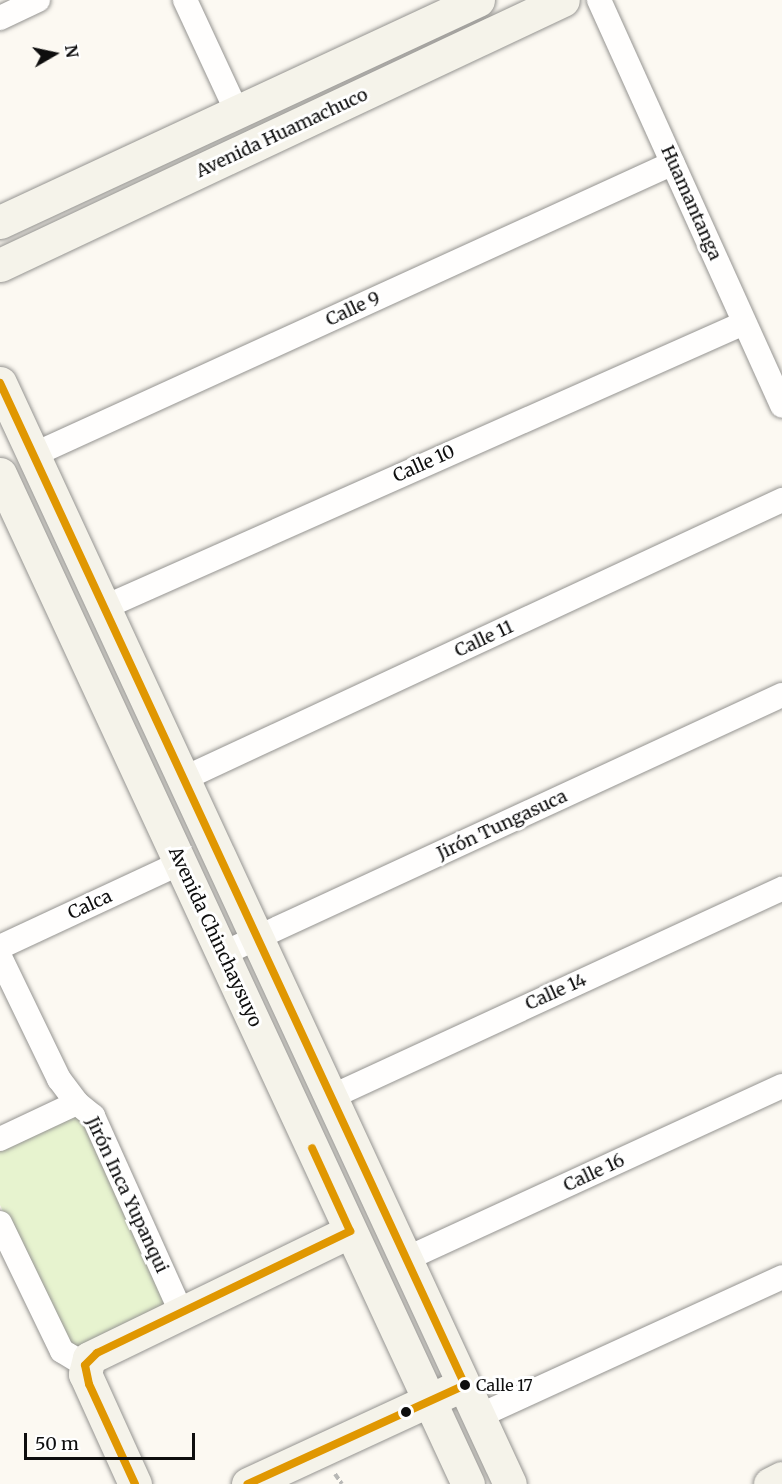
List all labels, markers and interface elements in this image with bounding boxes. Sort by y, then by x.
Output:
north arrow [24,24,84,84]
text: N [61,43,83,59]
street label: Avenida Huamachuco [193,84,371,182]
street label: Huamantanga [656,142,726,264]
street label: Calle 9 [322,287,384,331]
street label: Calle 10 [390,441,458,487]
street label: Calle 11 [451,616,517,662]
street label: Jirón Tungasuca [434,785,570,865]
street label: Avenida Chinchaysuyo [164,844,266,1030]
street label: Calca [65,886,115,924]
street label: Calle 14 [522,969,590,1015]
street label: Jirón Inca Yupanqui [81,1113,173,1277]
street label: Calle 16 [560,1150,628,1196]
place label: Calle 17 [476,1375,533,1395]
marker: Calle 17 [459,1379,471,1391]
unlabelled marker [400,1406,412,1418]
scale bar [27,1421,198,1459]
text: 50 m [35,1432,79,1455]

